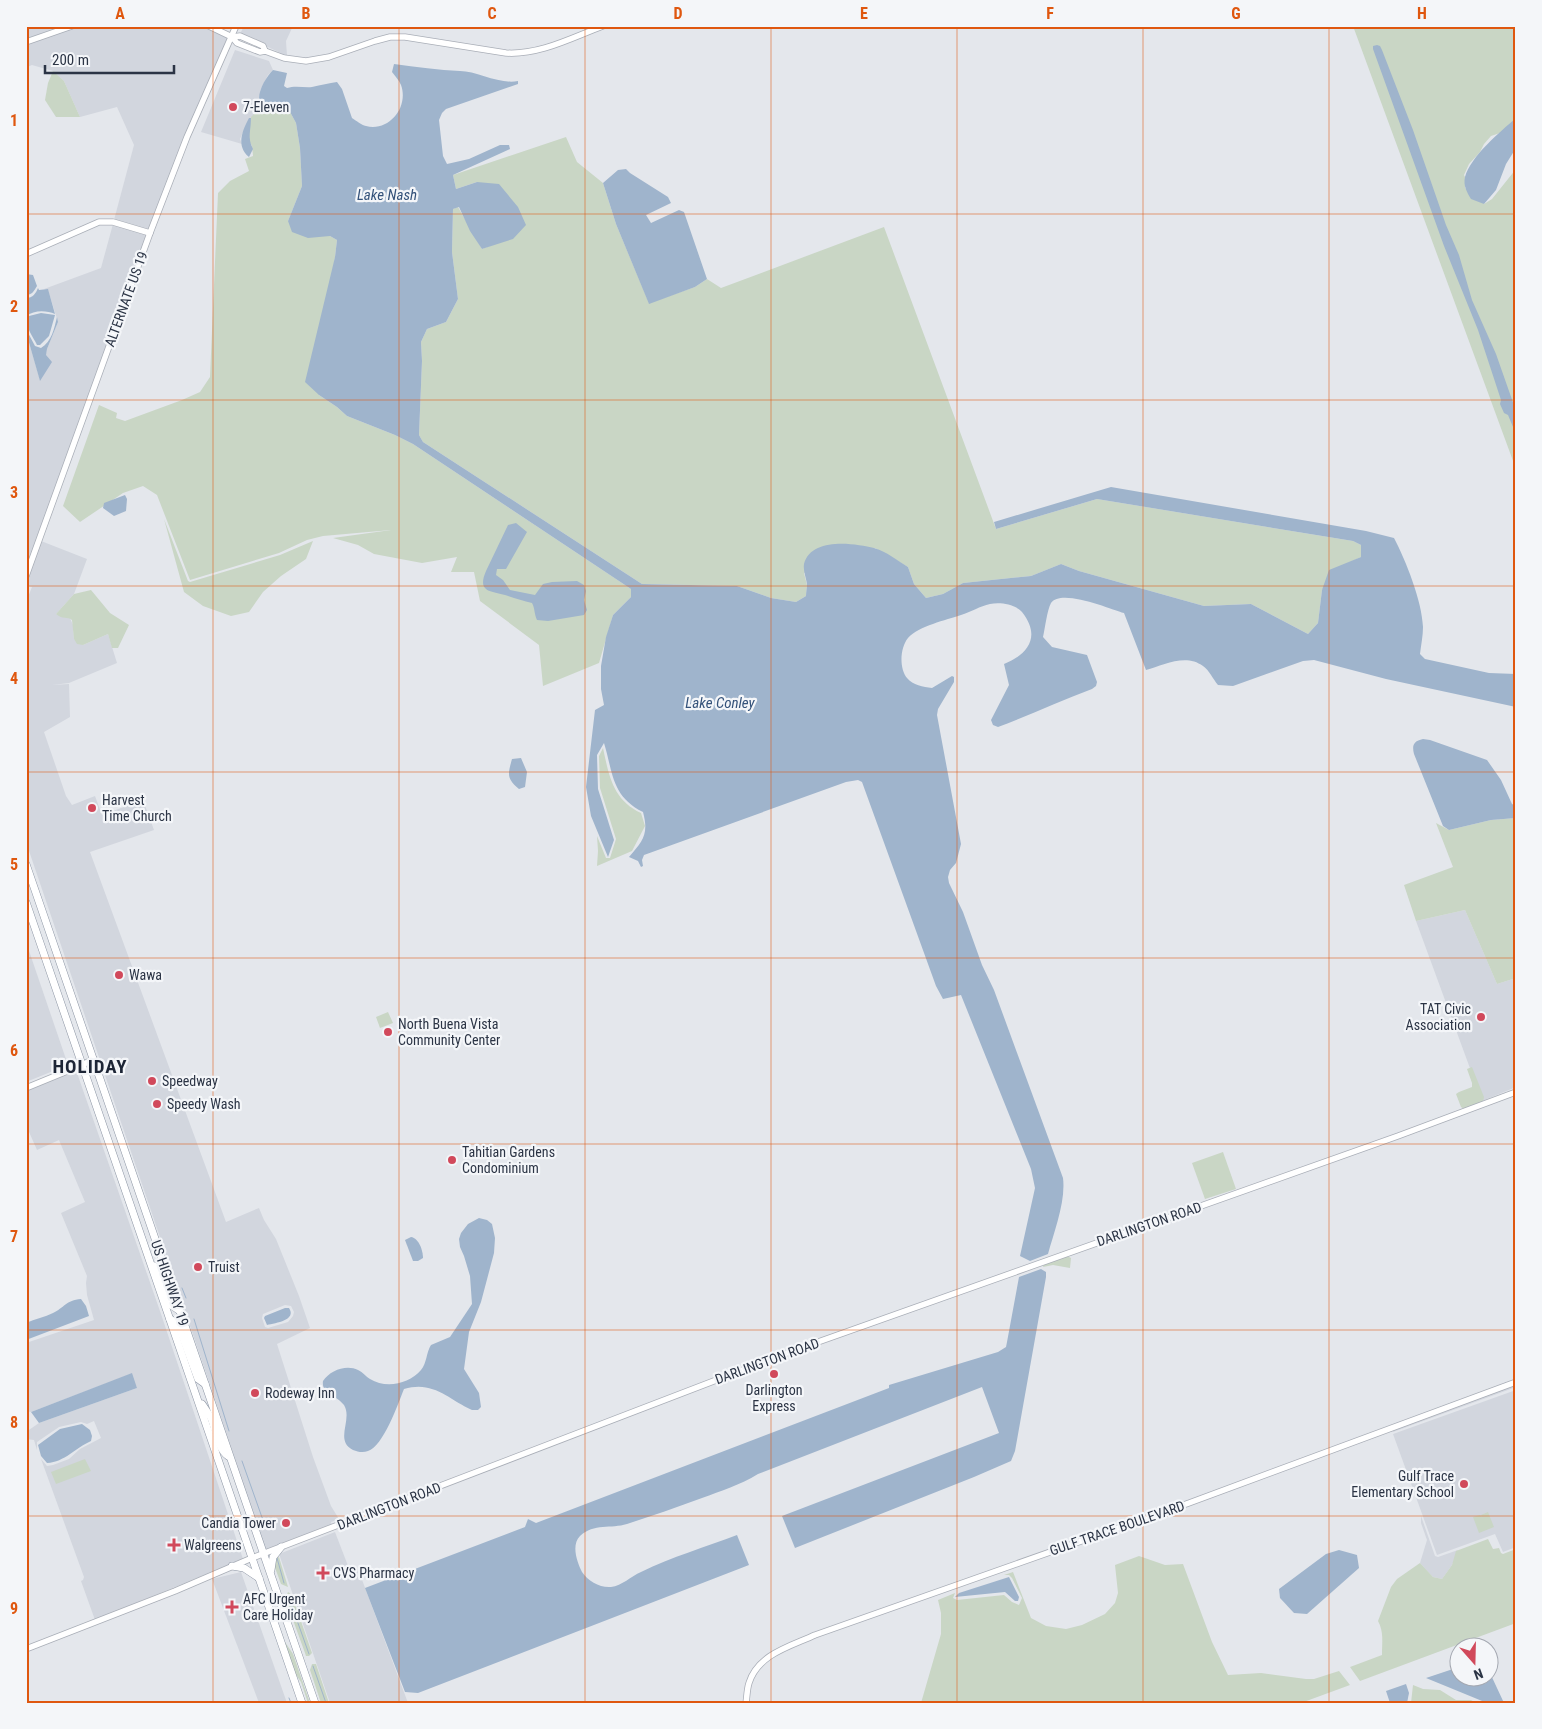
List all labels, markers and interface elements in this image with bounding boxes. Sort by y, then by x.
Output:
text: A [115,4,125,23]
text: B [302,4,311,23]
text: C [487,4,497,23]
text: D [673,4,683,23]
text: E [860,4,868,23]
text: F [1046,4,1054,23]
text: G [1231,4,1241,23]
text: H [1417,4,1427,23]
scale bar [45,42,174,74]
text: 200 m [52,51,89,69]
place label: 7-Eleven [243,99,289,115]
marker: 7-Eleven [227,101,239,113]
text: 1 [10,111,18,130]
water label: Lake Nash [357,186,417,204]
street label: ALTERNATE US 19 [101,249,151,349]
text: 2 [10,297,18,316]
text: 3 [10,483,18,502]
text: 4 [10,669,18,688]
water label: Lake Conley [685,694,756,712]
place label: Harvest Time Church [102,792,172,824]
marker: Harvest Time Church [86,802,98,814]
text: 5 [10,855,18,874]
place label: Wawa [129,967,162,983]
marker: Wawa [113,969,125,981]
place label: TAT Civic Association [1406,1001,1471,1033]
marker: TAT Civic Association [1475,1011,1487,1023]
place label: North Buena Vista Community Center [398,1016,500,1048]
marker: North Buena Vista Community Center [382,1026,394,1038]
text: 6 [10,1041,18,1060]
district label: HOLIDAY [52,1055,128,1078]
place label: Speedway [162,1073,218,1089]
marker: Speedway [146,1075,158,1087]
place label: Speedy Wash [167,1096,241,1112]
marker: Speedy Wash [151,1098,163,1110]
place label: Tahitian Gardens Condominium [462,1144,555,1176]
marker: Tahitian Gardens Condominium [446,1154,458,1166]
street label: DARLINGTON ROAD [1095,1199,1203,1249]
text: 7 [10,1227,18,1246]
street label: US HIGHWAY 19 [148,1238,192,1328]
place label: Truist [208,1259,240,1275]
marker: Truist [192,1261,204,1273]
street label: DARLINGTON ROAD [713,1335,821,1387]
marker: Darlington Express [768,1368,780,1380]
place label: Darlington Express [746,1382,802,1414]
place label: Rodeway Inn [265,1385,335,1401]
marker: Rodeway Inn [249,1387,261,1399]
text: 8 [10,1413,18,1432]
place label: Gulf Trace Elementary School [1351,1468,1454,1500]
marker: Gulf Trace Elementary School [1458,1478,1470,1490]
street label: DARLINGTON ROAD [335,1479,443,1533]
street label: GULF TRACE BOULEVARD [1047,1497,1187,1559]
place label: Candia Tower [201,1515,276,1531]
marker: Candia Tower [280,1517,292,1529]
place label: Walgreens [184,1537,242,1553]
marker: Walgreens [168,1539,180,1551]
place label: CVS Pharmacy [333,1565,414,1581]
marker: CVS Pharmacy [317,1567,329,1579]
place label: AFC Urgent Care Holiday [243,1591,313,1623]
text: 9 [10,1599,18,1618]
marker: AFC Urgent Care Holiday [225,1600,239,1614]
north arrow [1450,1636,1500,1686]
text: N [1472,1665,1485,1683]

